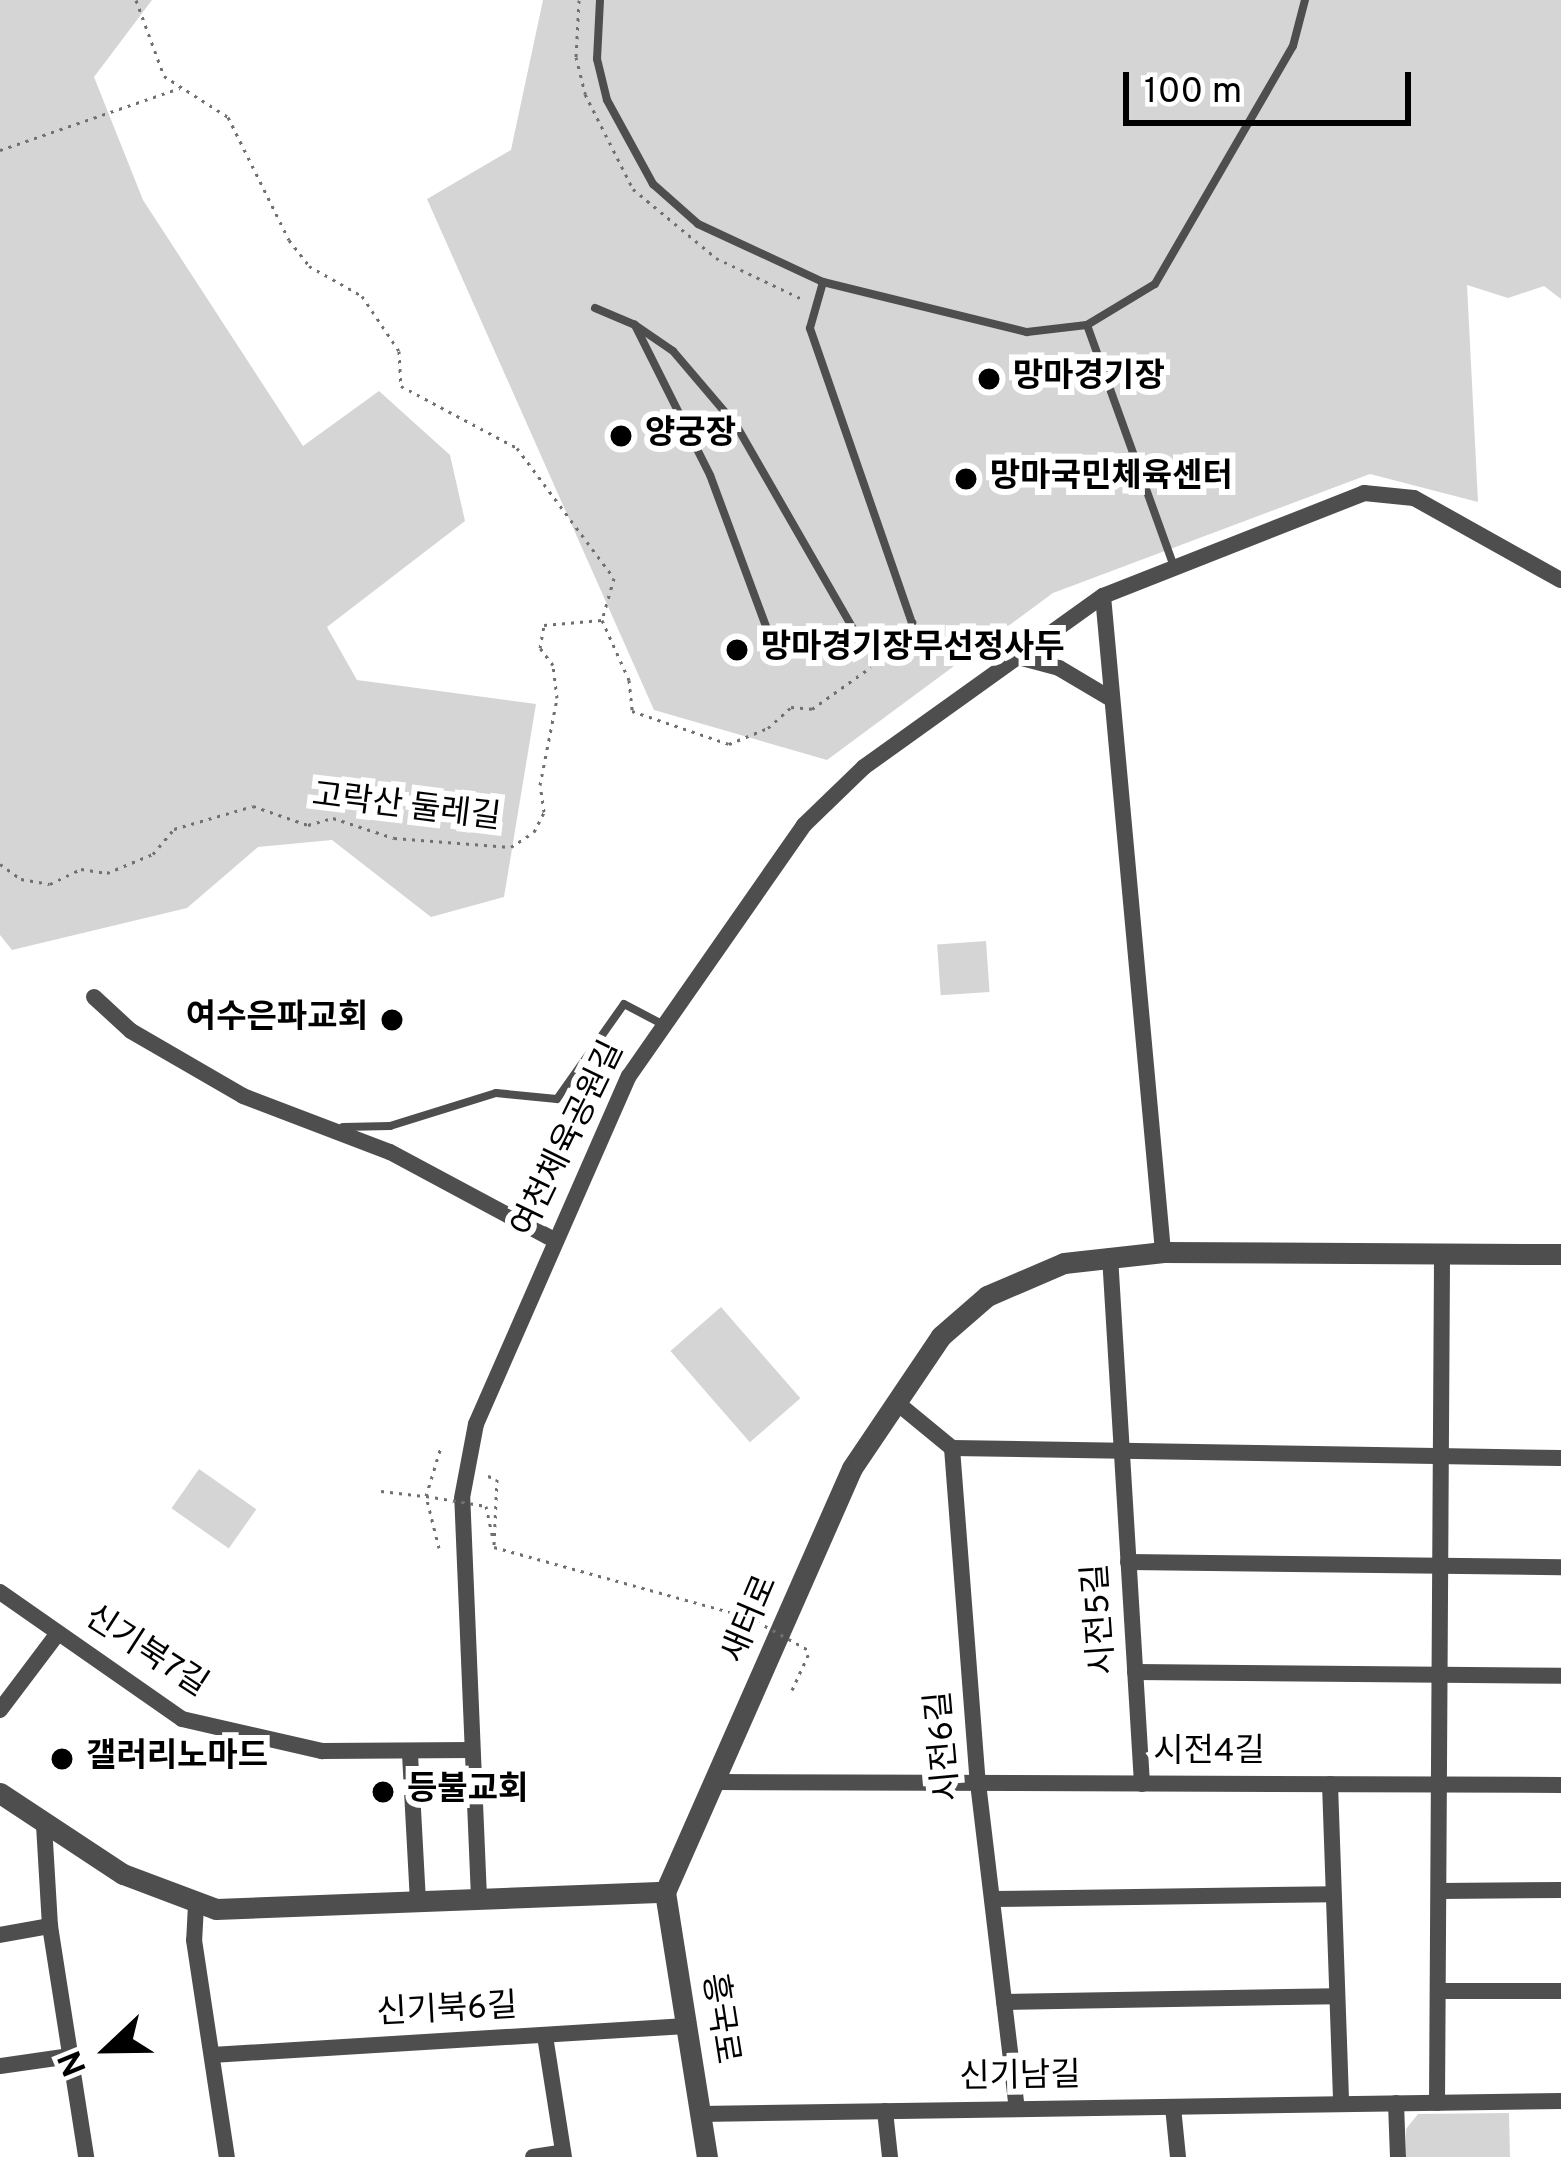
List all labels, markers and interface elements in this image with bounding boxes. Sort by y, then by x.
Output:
scale bar [1129,48,1417,122]
text: 100 m [1144,70,1242,116]
place label: 망마경기장 [1013,359,1165,399]
marker: 망마경기장 [976,366,1002,392]
place label: 양궁장 [645,416,736,456]
marker: 양궁장 [608,423,634,449]
place label: 망마국민체육센터 [990,459,1233,499]
marker: 망마국민체육센터 [953,466,979,492]
place label: 망마경기장무선정사두 [761,630,1065,670]
marker: 망마경기장무선정사두 [724,637,750,663]
street label: 고락산 둘레길 [309,778,503,840]
place label: 여수은파교회 [186,1000,368,1040]
marker: 여수은파교회 [379,1007,405,1033]
street label: 여천체육공원길 [506,1036,634,1244]
street label: 시전5길 [1078,1562,1126,1676]
street label: 새터로 [716,1570,788,1670]
street label: 신기북7길 [76,1599,214,1707]
street label: 시전6길 [921,1689,971,1803]
street label: 시전4길 [1153,1734,1265,1774]
place label: 갤러리노마드 [86,1739,268,1779]
marker: 갤러리노마드 [49,1746,75,1772]
place label: 등불교회 [407,1772,528,1812]
marker: 등불교회 [370,1779,396,1805]
street label: 흥국로 [691,1971,745,2067]
north arrow [48,1989,168,2109]
street label: 신기북6길 [375,1989,519,2035]
text: N [51,2044,99,2081]
street label: 신기남길 [959,2058,1081,2100]

